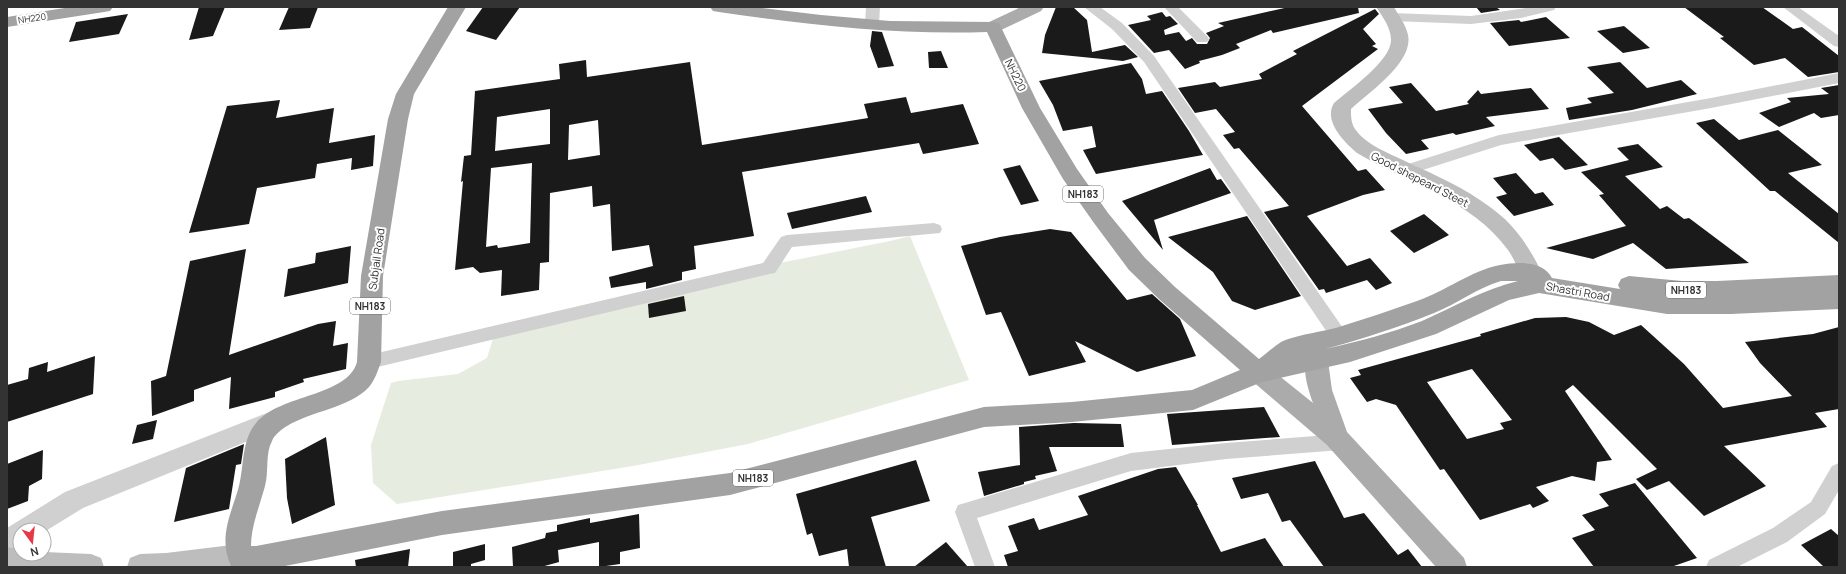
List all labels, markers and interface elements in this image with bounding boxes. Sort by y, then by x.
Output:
street label: NH220 [17,10,47,26]
street label: NH220 [1002,56,1030,94]
street label: Good shepeard Steet [1369,148,1471,210]
road number: NH183 [1063,186,1103,202]
street label: Subjail Road [364,227,388,291]
street label: Shastri Road [1545,278,1611,304]
road number: NH183 [1666,282,1706,298]
road number: NH183 [350,298,390,314]
road number: NH183 [733,470,773,486]
north arrow [12,522,52,562]
text: N [29,544,40,560]

